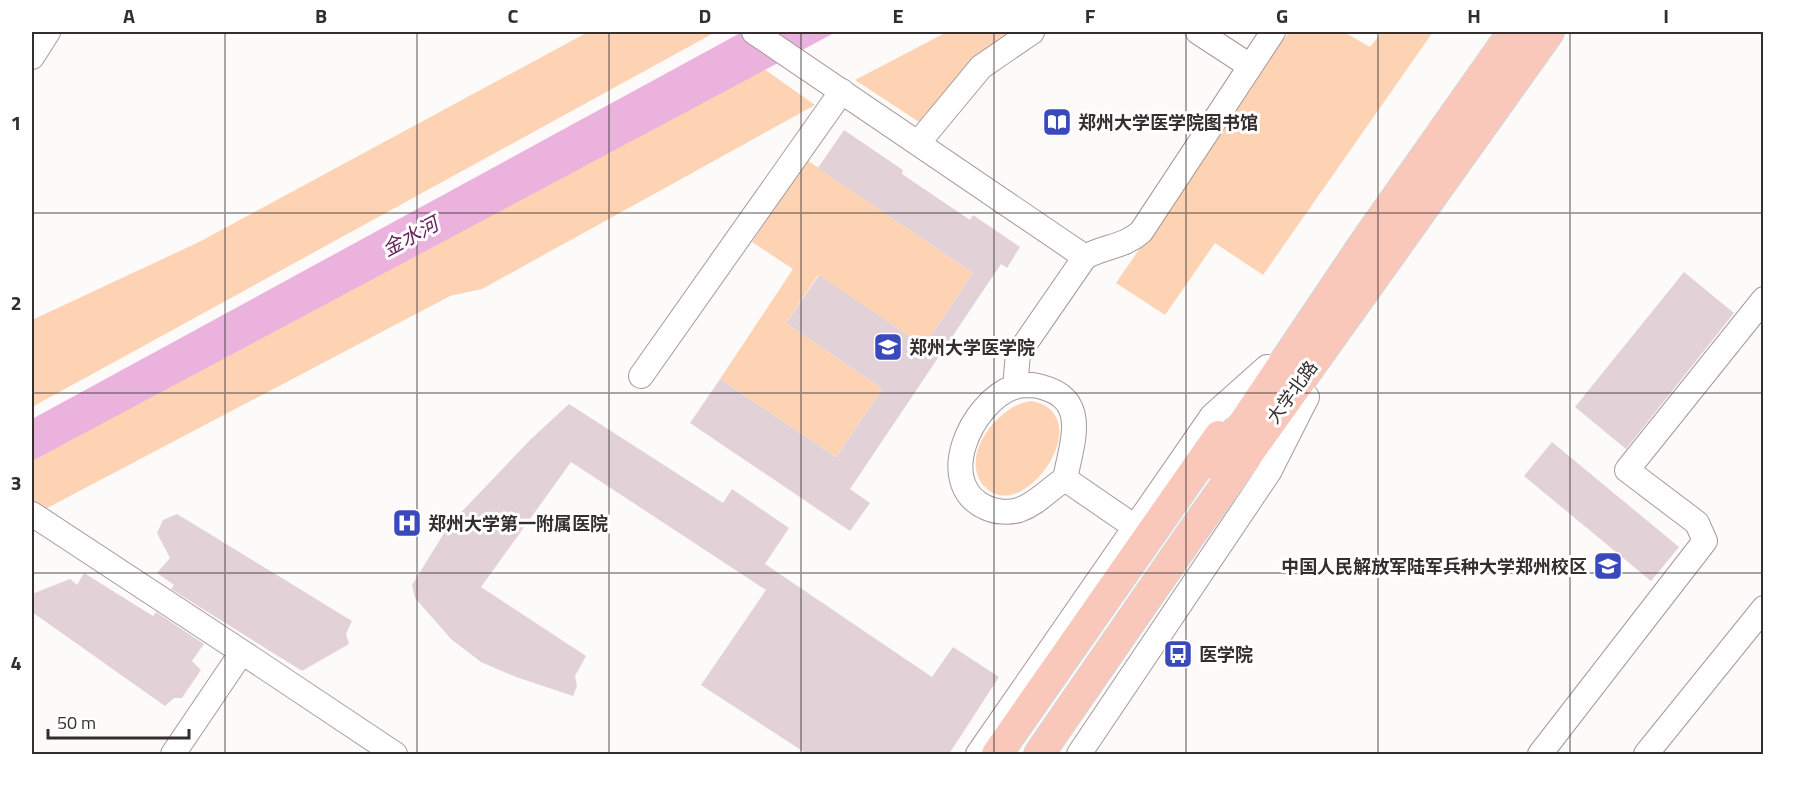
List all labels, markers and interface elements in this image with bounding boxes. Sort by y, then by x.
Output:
text: A [123,0,135,31]
text: B [315,0,327,31]
text: C [508,0,519,31]
text: D [699,0,711,31]
text: E [892,0,904,31]
text: F [1085,0,1096,31]
text: G [1276,0,1288,31]
text: H [1467,0,1481,31]
text: I [1663,0,1669,31]
library icon: 郑州大学医学院图书馆 [1041,106,1073,138]
text: 1 [10,107,22,138]
place label: 郑州大学医学院图书馆 [1078,109,1258,136]
water label: 金水河 [376,206,447,264]
text: 2 [10,287,22,318]
school or university icon: 郑州大学医学院 [872,331,904,363]
place label: 郑州大学医学院 [909,334,1035,361]
street label: 大学北路 [1260,355,1324,429]
text: 3 [10,467,22,498]
hospital icon: 郑州大学第一附属医院 [391,507,423,539]
place label: 郑州大学第一附属医院 [428,510,608,537]
school or university icon: 中国人民解放军陆军兵种大学郑州校区 [1592,550,1624,582]
place label: 中国人民解放军陆军兵种大学郑州校区 [1281,553,1587,580]
bus stop icon: 医学院 [1162,638,1194,670]
place label: 医学院 [1199,641,1253,668]
text: 4 [10,647,22,678]
scale bar [48,702,189,740]
text: 50 m [57,709,96,736]

